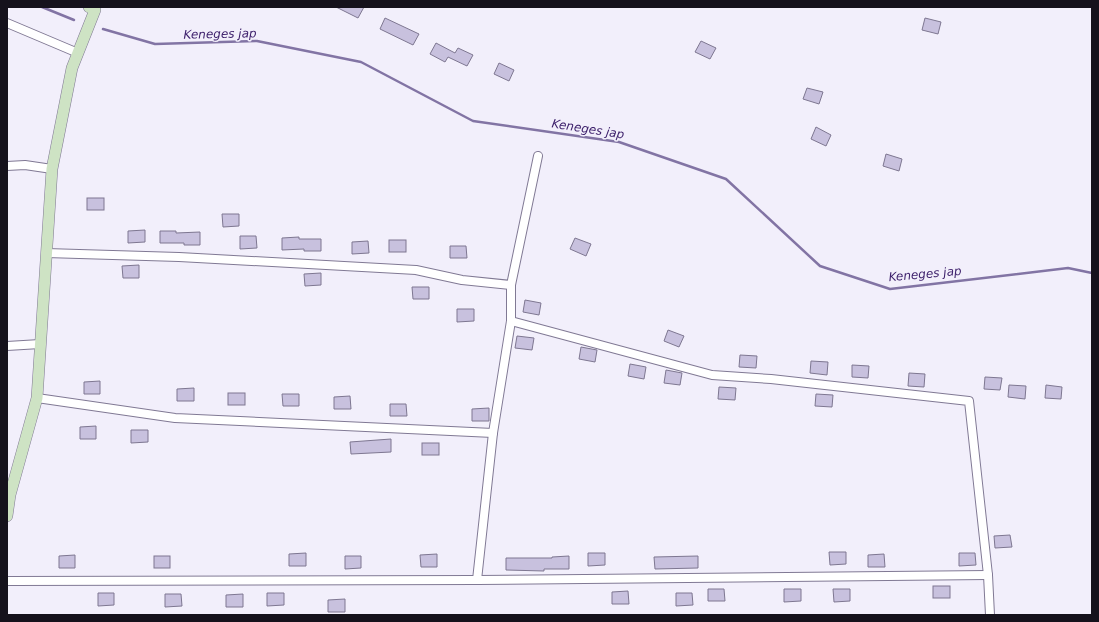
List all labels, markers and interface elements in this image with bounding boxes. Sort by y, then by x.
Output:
water label: Keneges jap [183,26,257,42]
water label: Keneges jap [551,116,626,142]
water label: Keneges jap [888,264,962,284]

